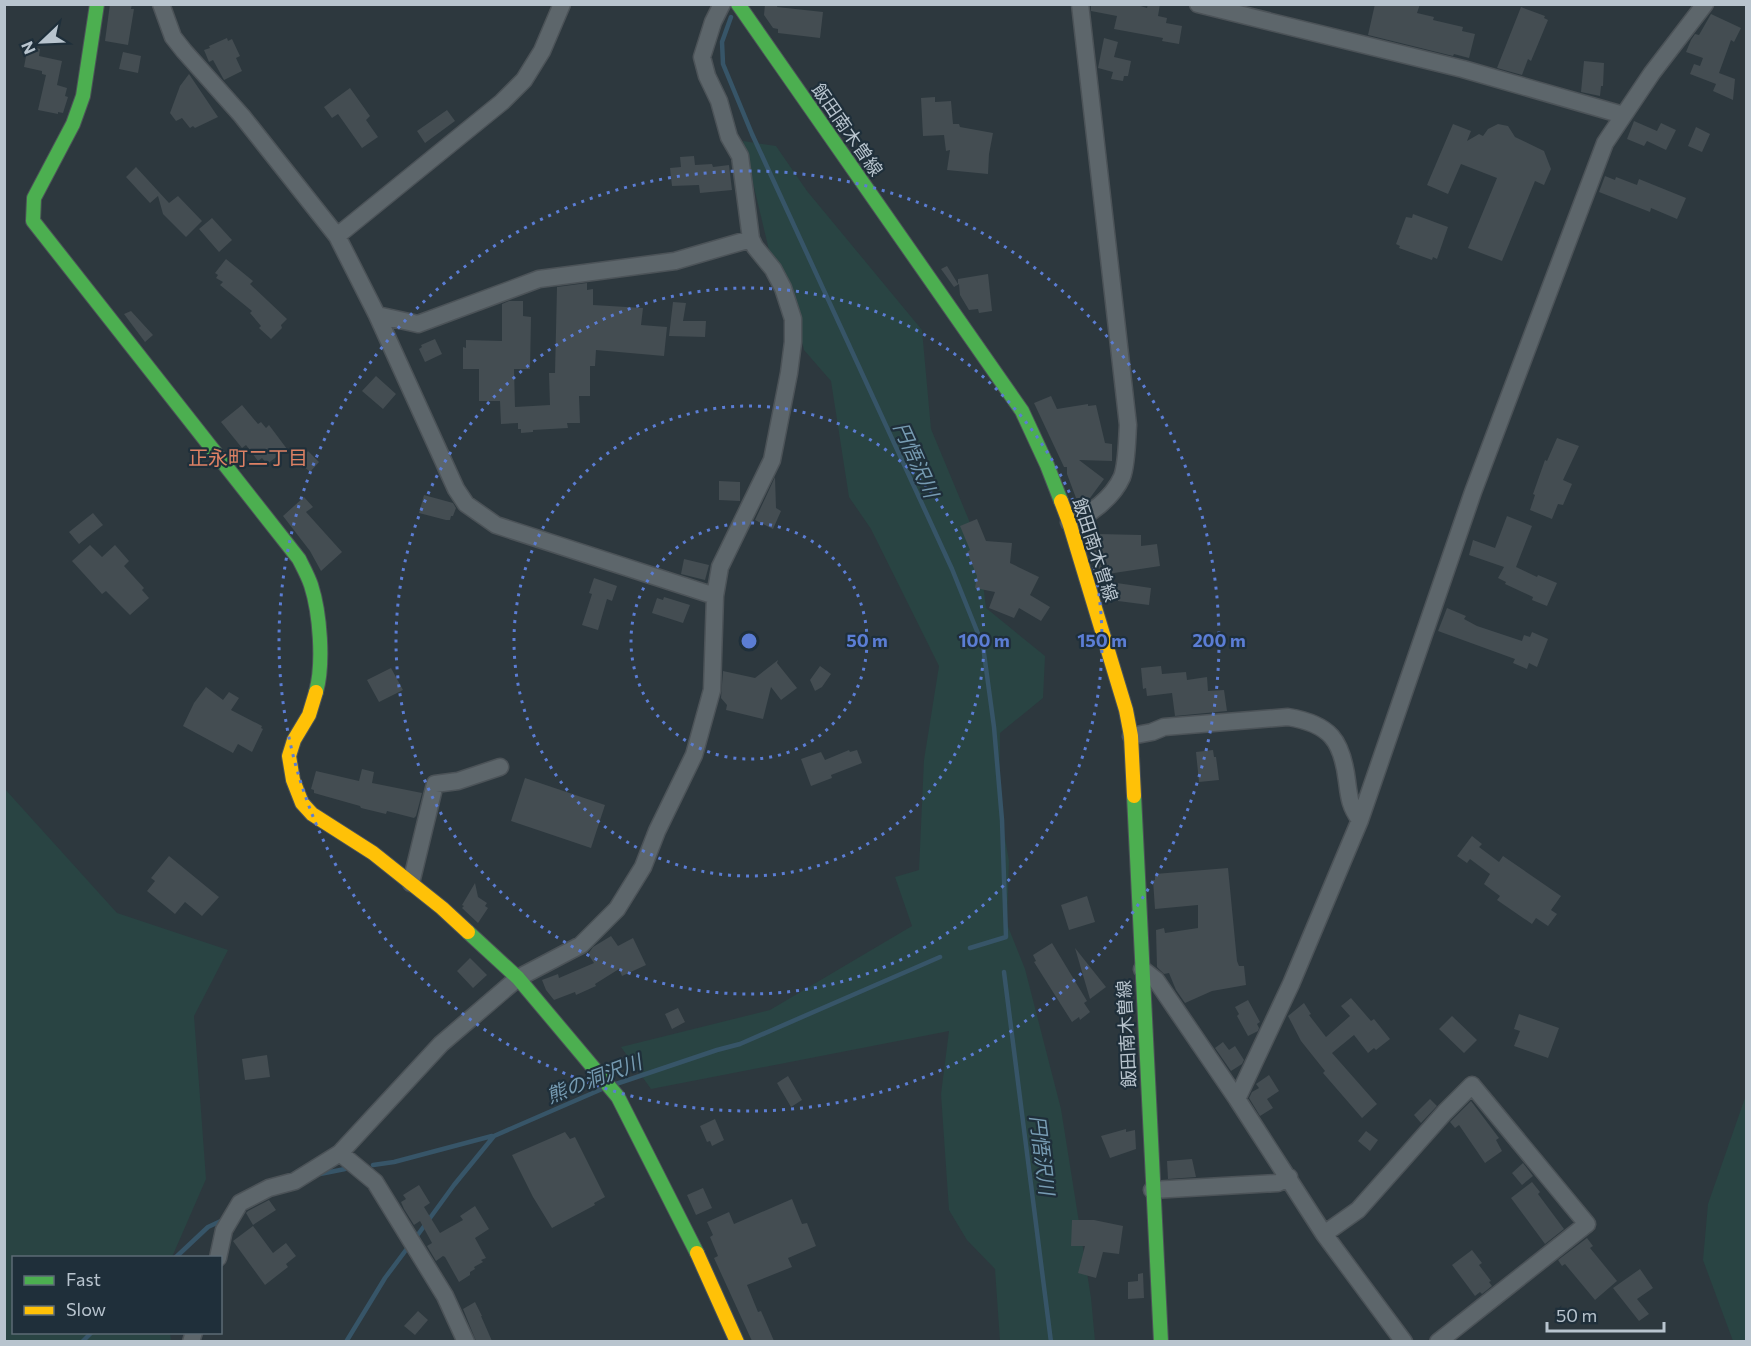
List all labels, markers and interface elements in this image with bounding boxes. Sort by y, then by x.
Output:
north arrow [12,12,72,72]
text: N [17,39,39,57]
street label: 飯田南木曽線 [808,79,888,180]
water label: 円悟沢川 [890,418,945,503]
district label: 正永町二丁目 [188,445,308,469]
street label: 飯田南木曽線 [1069,495,1123,604]
text: 50 m [846,629,888,651]
text: 100 m [958,629,1010,651]
text: 150 m [1077,629,1127,651]
text: 200 m [1192,629,1246,651]
centre of rings [739,631,759,651]
street label: 飯田南木曽線 [1112,980,1140,1089]
water label: 熊の洞沢川 [543,1048,646,1107]
water label: 円悟沢川 [1026,1114,1060,1198]
legend [12,1256,222,1334]
text: Fast [66,1268,101,1290]
scale bar [1547,1295,1664,1333]
text: Slow [66,1298,106,1320]
text: 50 m [1556,1304,1597,1326]

